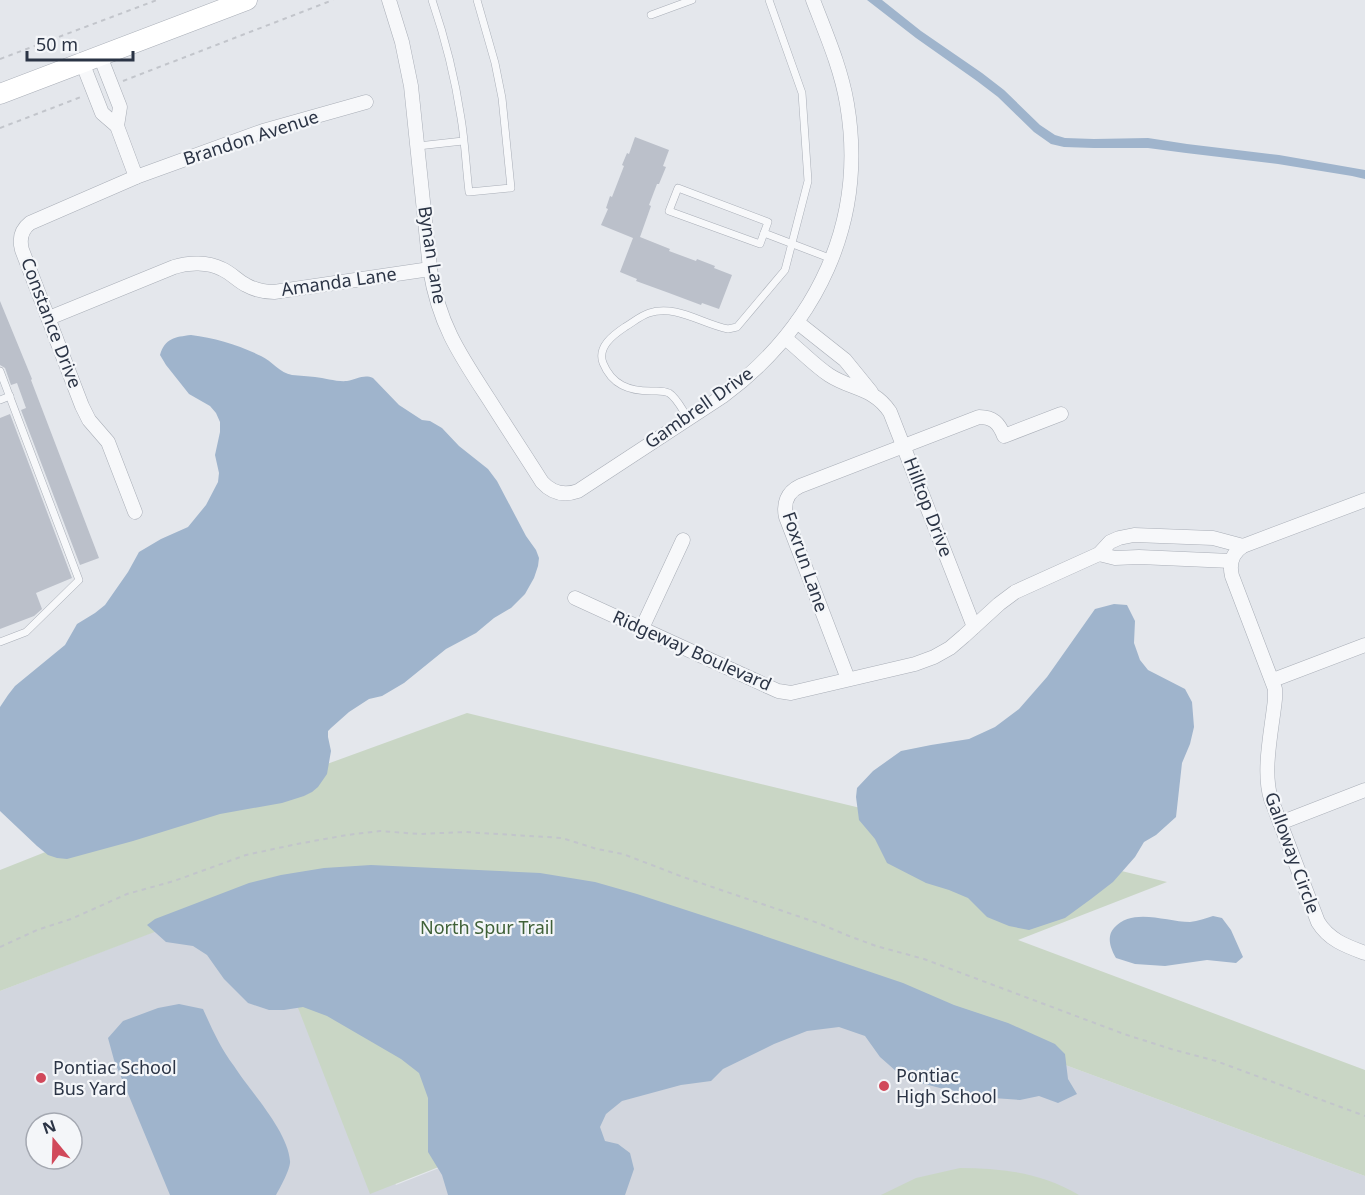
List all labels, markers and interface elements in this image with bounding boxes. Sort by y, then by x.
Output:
scale bar [27,24,134,62]
text: 50 m [36,32,78,56]
street label: Brandon Avenue [180,104,321,170]
street label: Bynan Lane [413,204,453,305]
street label: Constance Drive [16,254,88,391]
street label: Amanda Lane [280,261,398,301]
street label: Gambrell Drive [640,361,757,453]
street label: Hilltop Drive [899,453,959,560]
street label: Foxrun Lane [778,508,834,615]
street label: Ridgeway Boulevard [609,604,776,696]
street label: Galloway Circle [1260,789,1326,917]
park label: North Spur Trail [420,915,554,939]
place label: Pontiac School Bus Yard [53,1055,177,1100]
place label: Pontiac High School [896,1063,997,1108]
marker: Pontiac School Bus Yard [34,1071,48,1085]
marker: Pontiac High School [877,1079,891,1093]
north arrow [24,1111,84,1171]
text: N [39,1114,59,1139]

